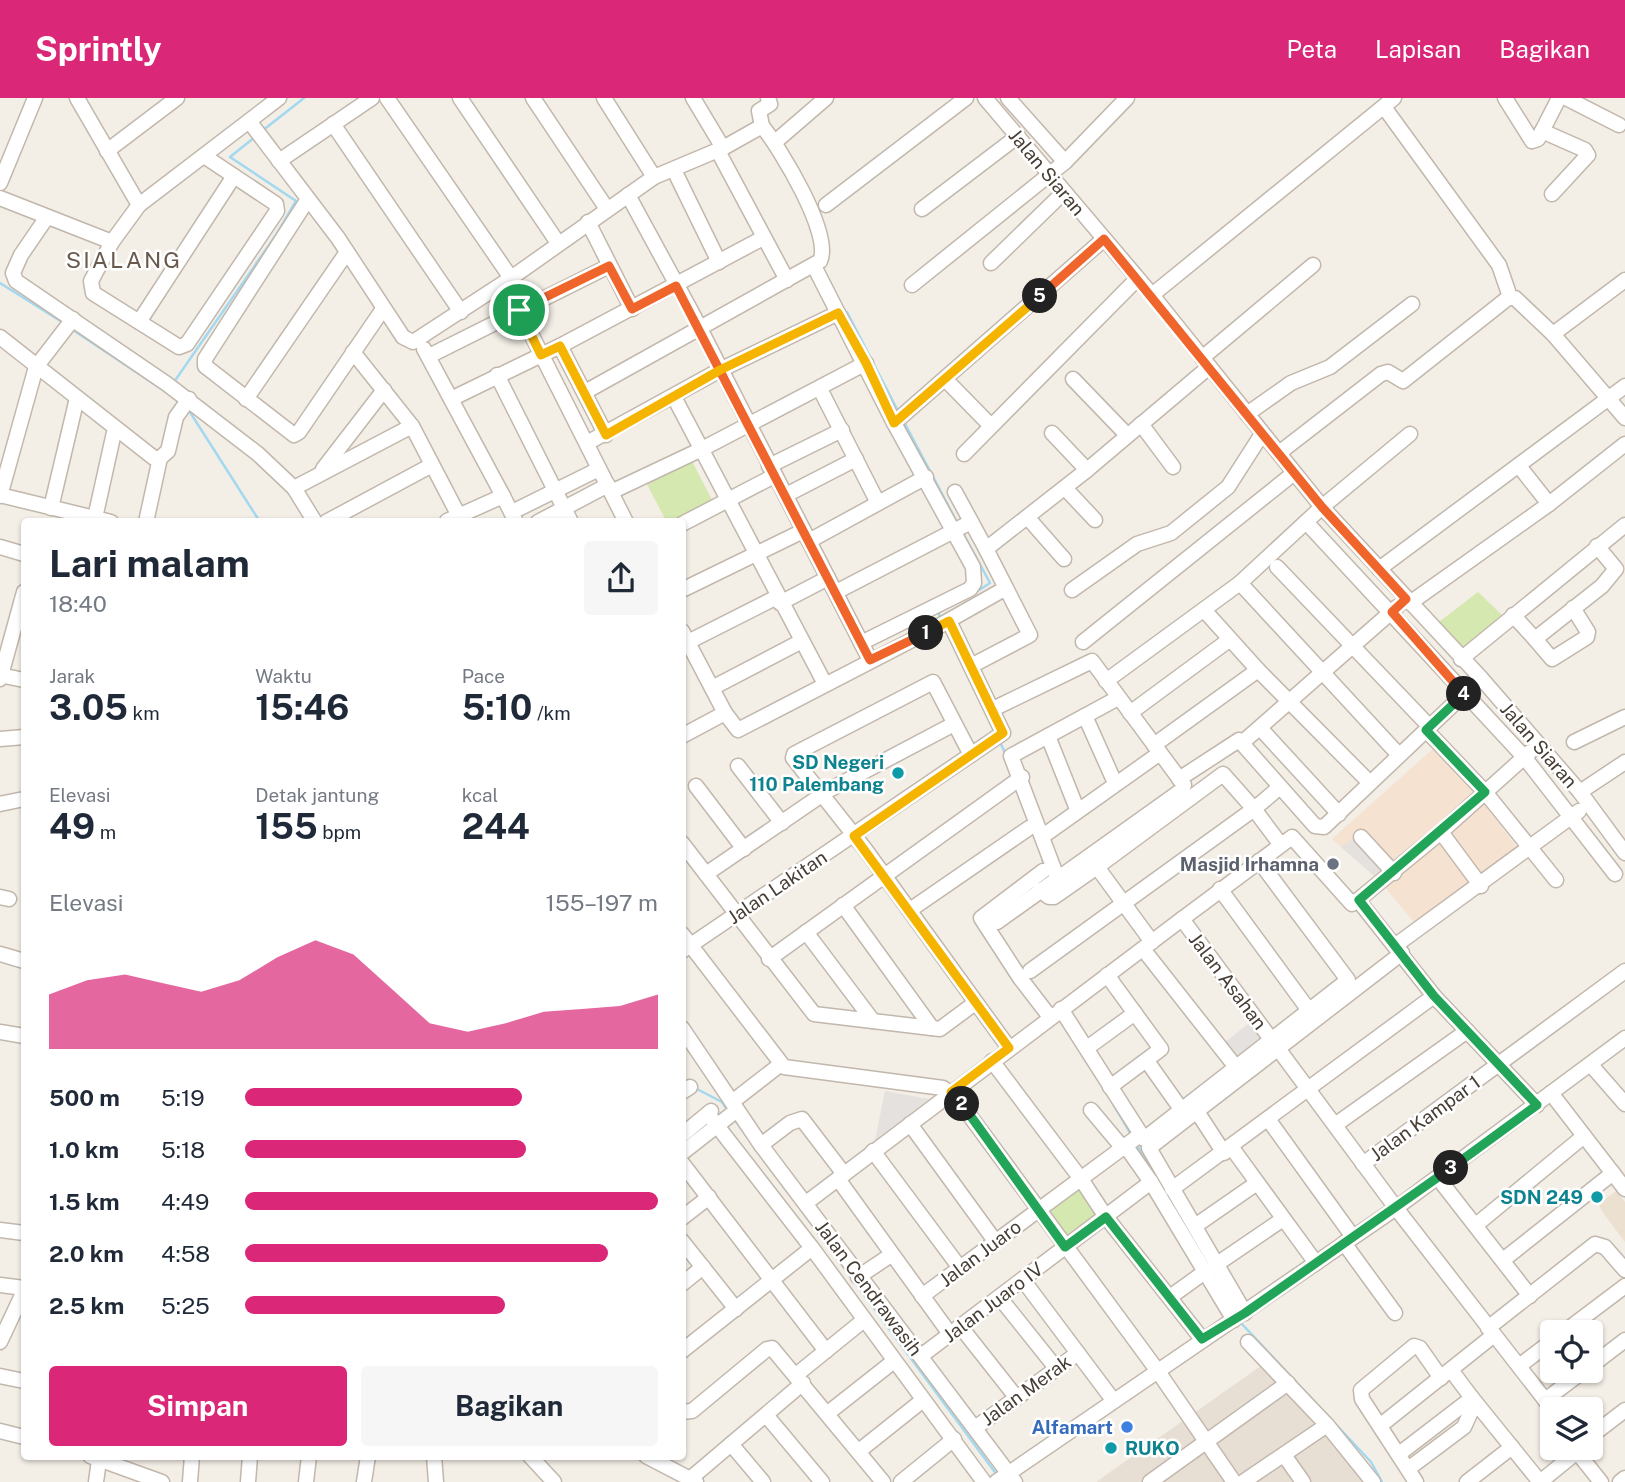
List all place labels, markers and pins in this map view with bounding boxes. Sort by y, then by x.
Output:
pin: 5 [1023,278,1058,314]
pin [489,280,549,340]
pin: 1 [908,616,944,650]
pin: 4 [1446,676,1482,712]
place label: SD Negeri 110 Palembang [749,751,884,795]
marker: SD Negeri 110 Palembang [890,765,906,781]
place label: Masjid Irhamna [1180,853,1319,875]
marker: Masjid Irhamna [1325,856,1341,872]
pin: 2 [944,1086,979,1122]
pin: 3 [1434,1150,1468,1186]
place label: SDN 249 [1500,1186,1583,1208]
marker: SDN 249 [1589,1189,1605,1205]
place label: Alfamart [1031,1416,1113,1438]
marker: Alfamart [1119,1419,1135,1435]
place label: RUKO [1125,1437,1180,1459]
marker: RUKO [1103,1440,1119,1456]

